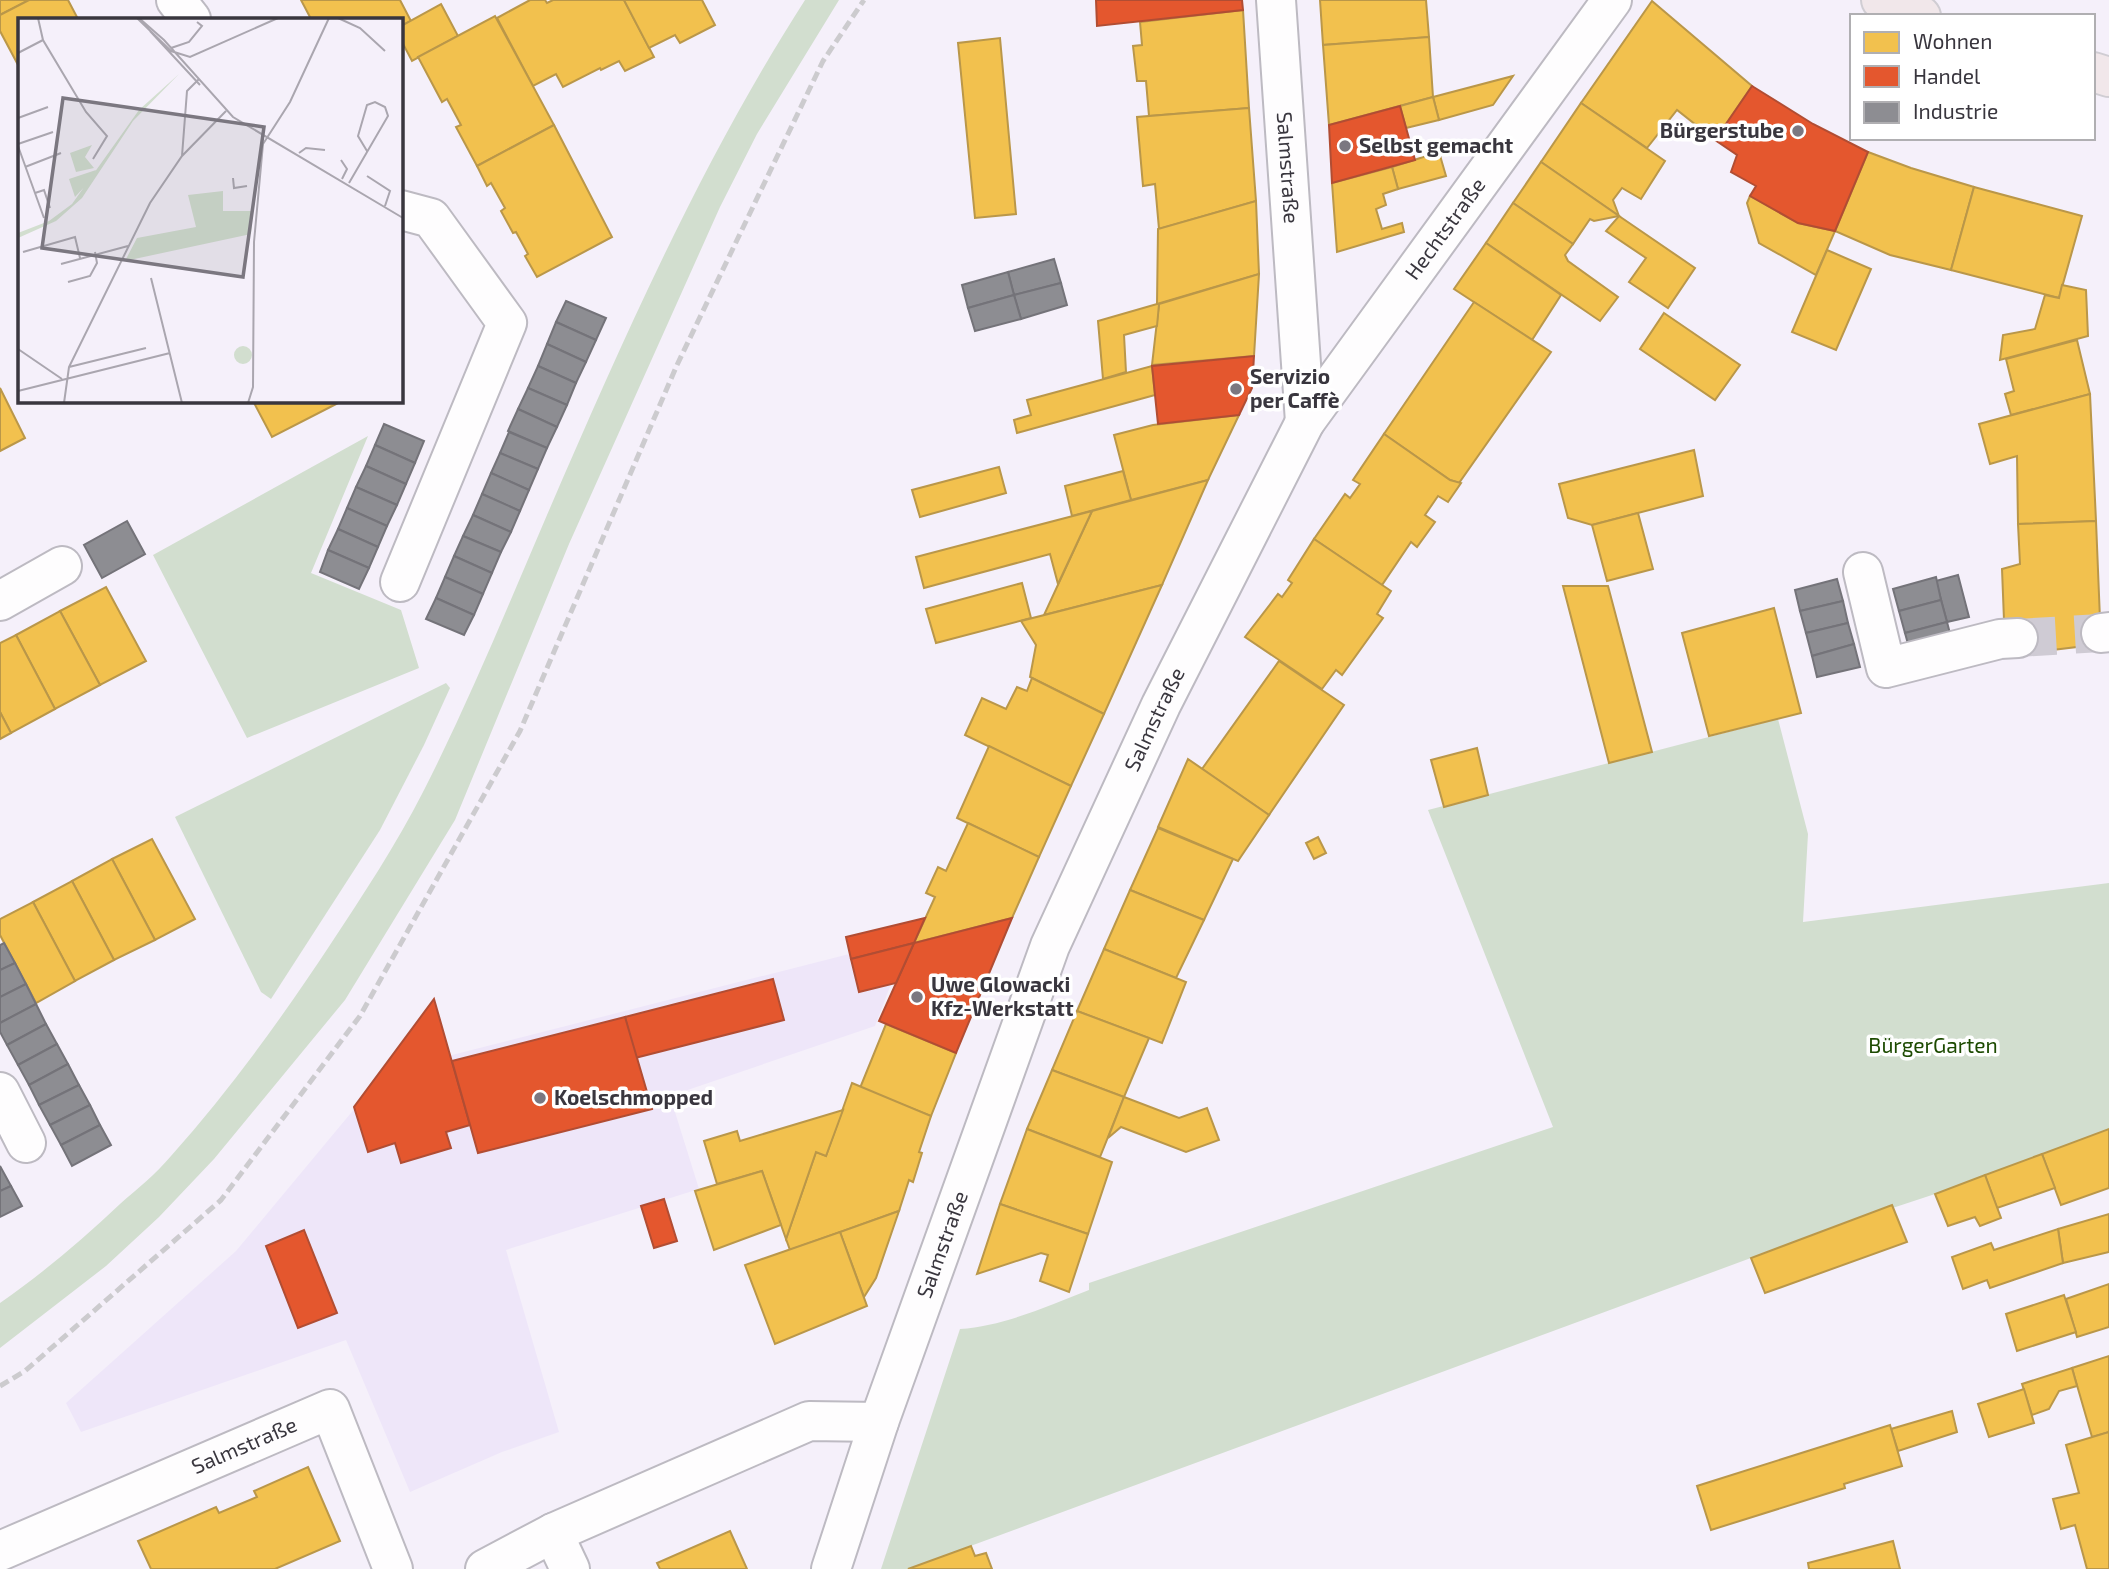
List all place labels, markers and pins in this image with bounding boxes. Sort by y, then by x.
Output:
place label: Bürgerstube [1660,117,1784,142]
marker: Bürgerstube [1790,123,1806,139]
place label: Selbst gemacht [1359,132,1514,157]
marker: Selbst gemacht [1337,138,1353,154]
place label: Servizio per Caffè [1250,363,1340,412]
marker: Servizio per Caffè [1228,381,1244,397]
place label: Uwe Glowacki Kfz-Werkstatt [931,971,1074,1020]
marker: Uwe Glowacki Kfz-Werkstatt [909,989,925,1005]
place label: Koelschmopped [554,1084,713,1109]
marker: Koelschmopped [532,1090,548,1106]

